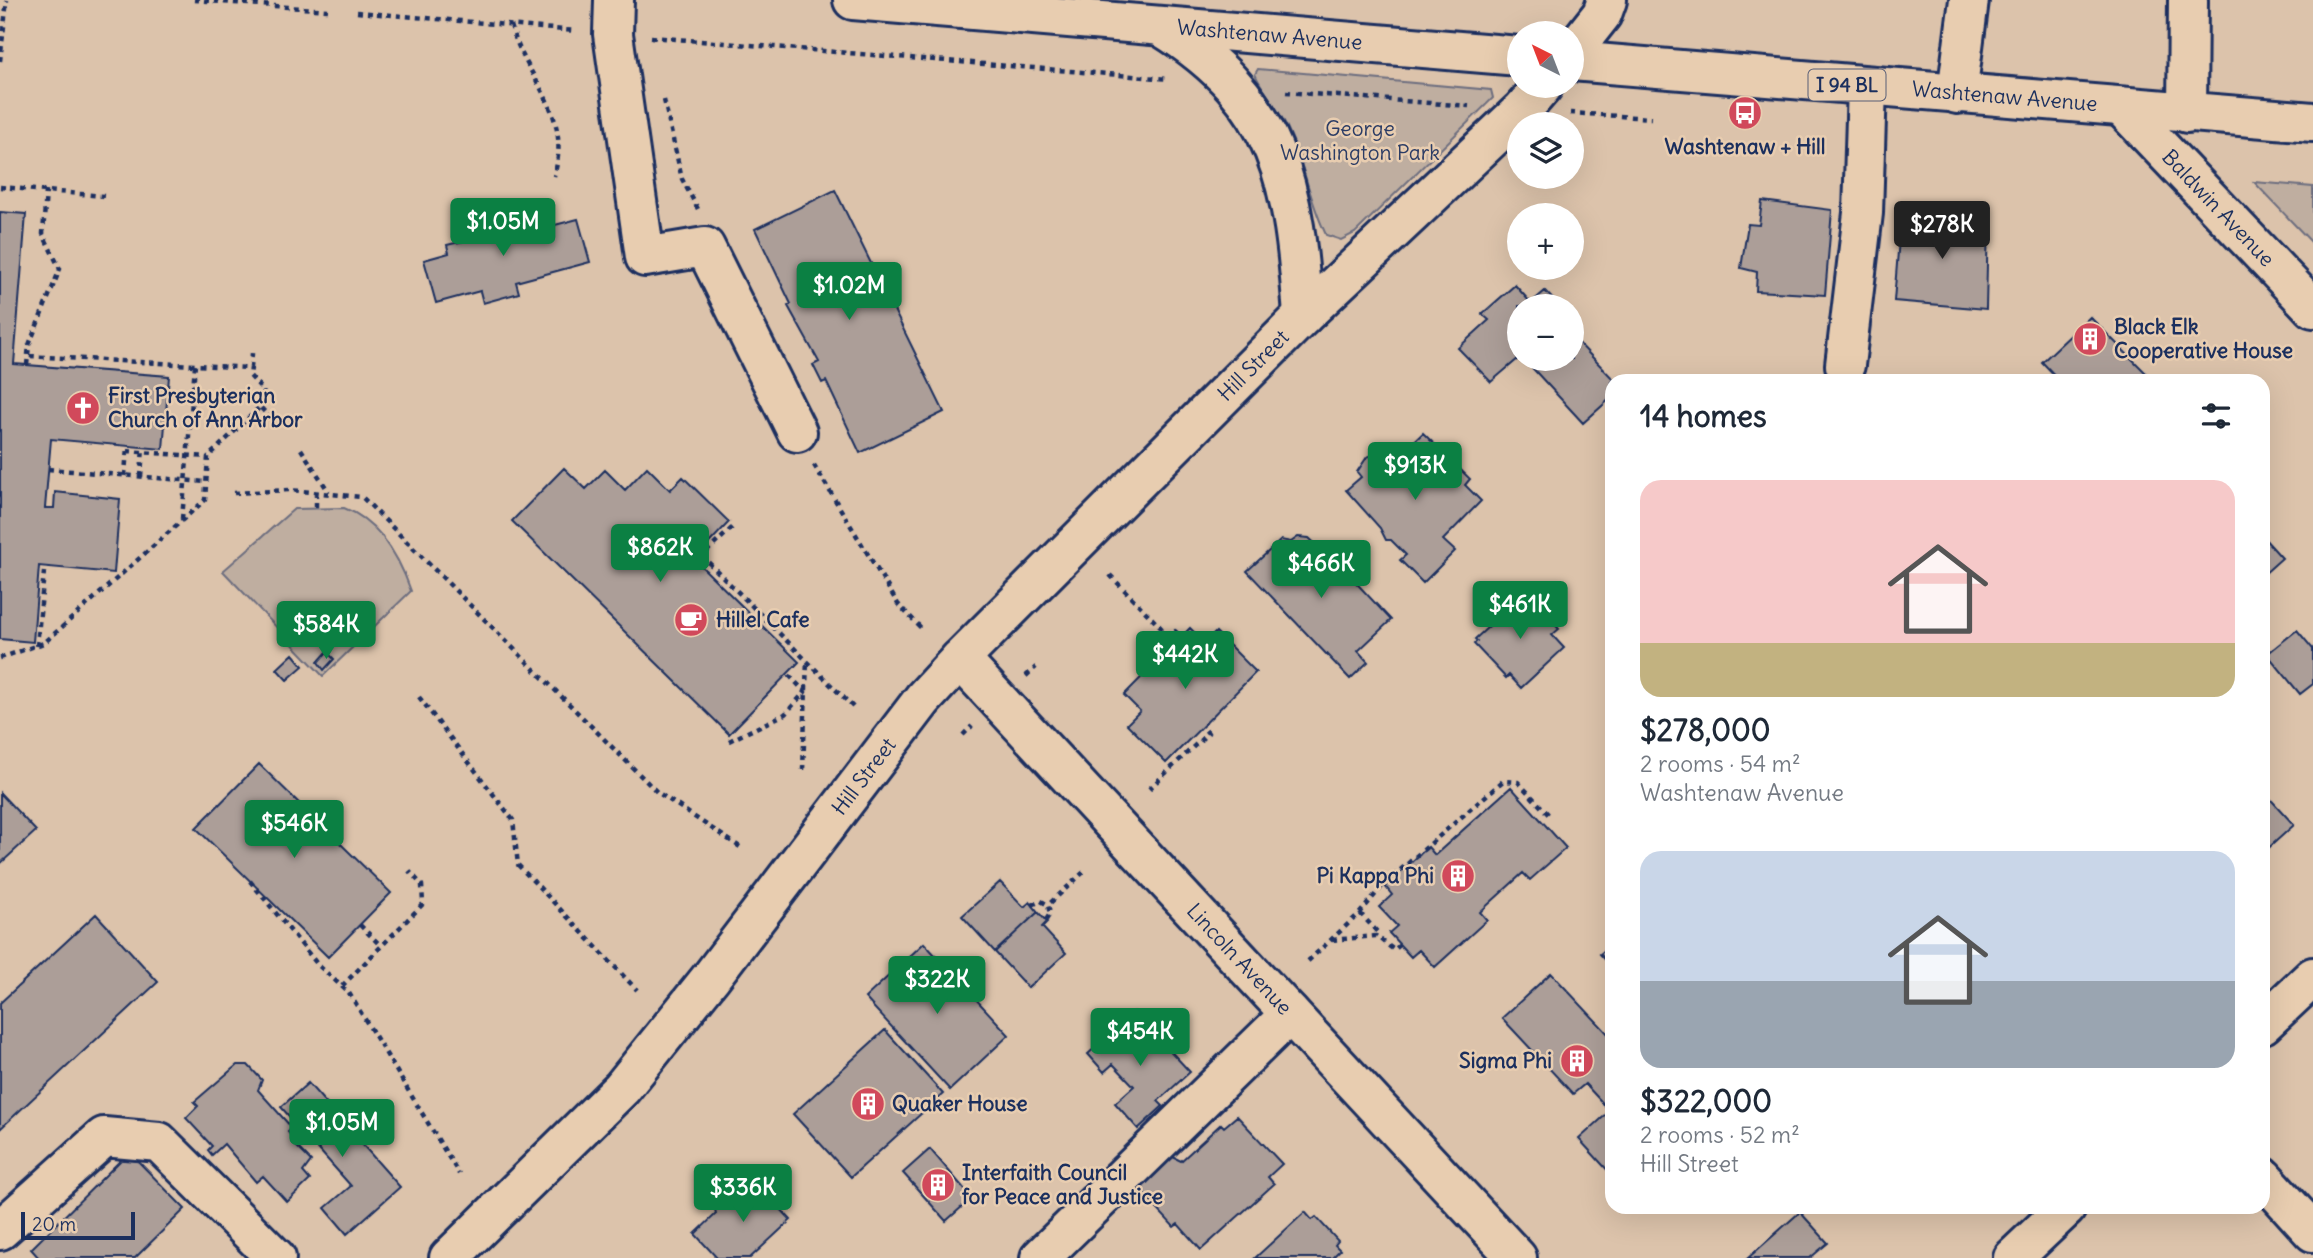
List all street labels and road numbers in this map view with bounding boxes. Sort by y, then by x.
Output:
street label: Washtenaw Avenue [1176,13,1363,56]
road number: I 94 BL [1808,69,1885,100]
street label: Washtenaw Avenue [1911,75,2098,117]
street label: Baldwin Avenue [2156,143,2280,272]
street label: Hill Street [1212,324,1295,407]
street label: Hill Street [825,732,902,820]
street label: Lincoln Avenue [1181,897,1298,1020]

